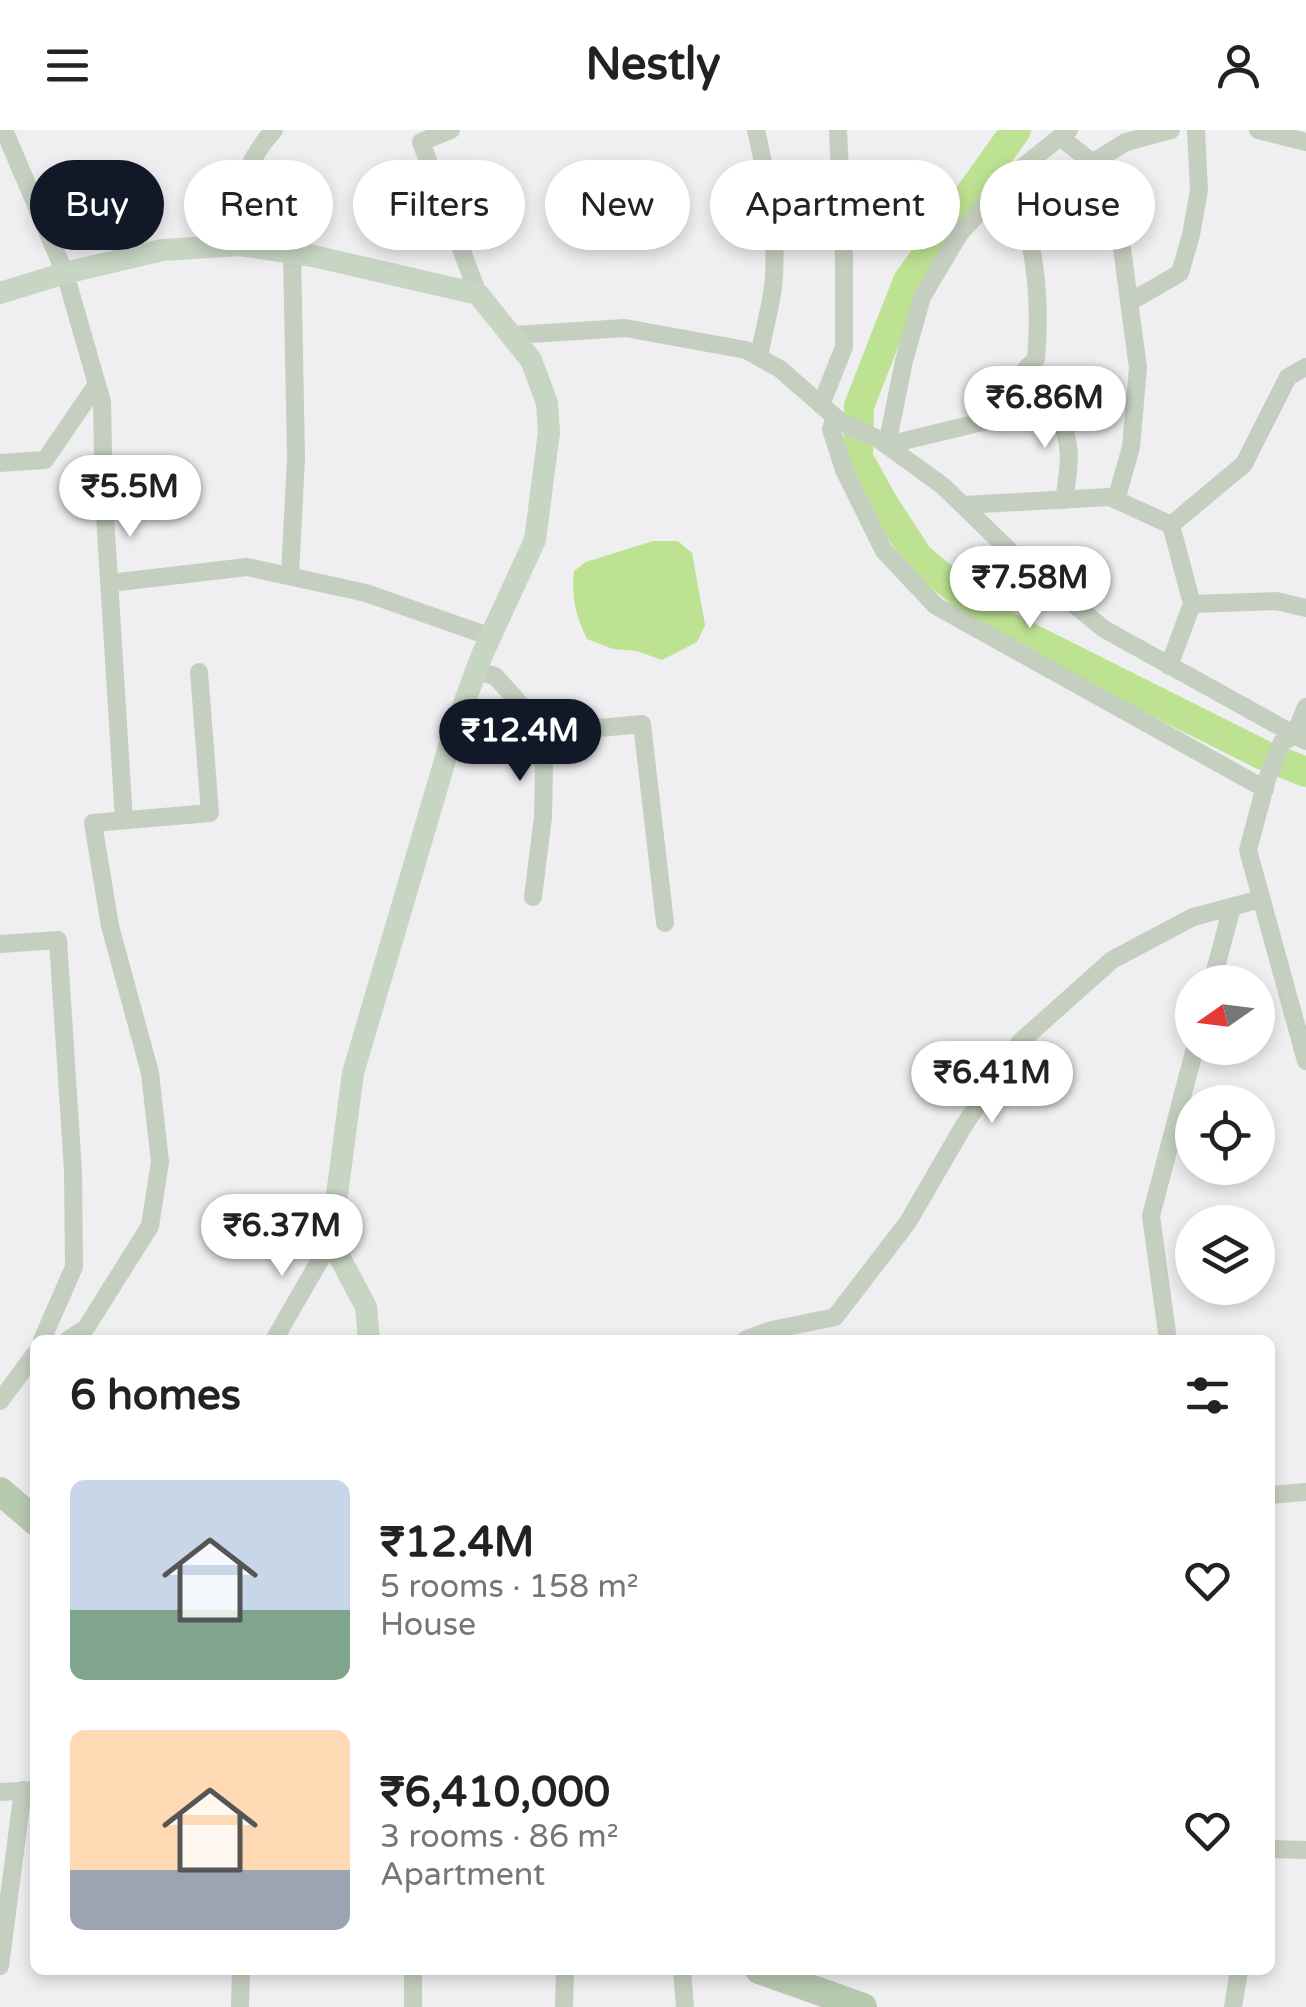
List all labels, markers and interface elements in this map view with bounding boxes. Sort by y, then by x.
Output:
icon: menu [40,38,95,93]
text: Nestly [586,38,720,92]
icon: person [1211,38,1266,93]
chip: Buy [30,160,164,250]
chip: Rent [184,160,333,250]
chip: Filters [353,160,525,250]
chip: New [545,160,690,250]
chip: Apartment [710,160,960,250]
chip: House [980,160,1155,250]
pin: ₹6.86M [964,366,1126,451]
text: ₹6.86M [986,379,1104,417]
pin: ₹5.5M [60,455,200,540]
text: ₹5.5M [81,468,179,506]
pin: ₹7.58M [949,546,1111,631]
text: ₹7.58M [972,559,1088,597]
pin: ₹12.4M [439,699,601,784]
text: ₹12.4M [461,712,579,750]
north arrow [1175,965,1275,1065]
map controls [1175,965,1275,1305]
pin: ₹6.41M [911,1041,1073,1126]
text: ₹6.41M [933,1054,1051,1092]
button: locate [1175,1085,1275,1185]
pin: ₹6.37M [201,1194,363,1279]
button: layers [1175,1205,1275,1305]
text: ₹6.37M [223,1207,341,1245]
icon: filters [1180,1368,1235,1423]
text: 6 homes [70,1370,241,1421]
text: ₹12.4M [380,1517,534,1568]
icon: home [150,1520,270,1640]
icon: heart [1180,1553,1235,1608]
text: 5 rooms · 158 m² [380,1568,639,1606]
text: House [380,1606,476,1644]
text: ₹6,410,000 [380,1767,610,1818]
icon: home [150,1770,270,1890]
icon: heart [1180,1803,1235,1858]
text: 3 rooms · 86 m² [380,1818,619,1856]
text: Apartment [380,1856,545,1894]

